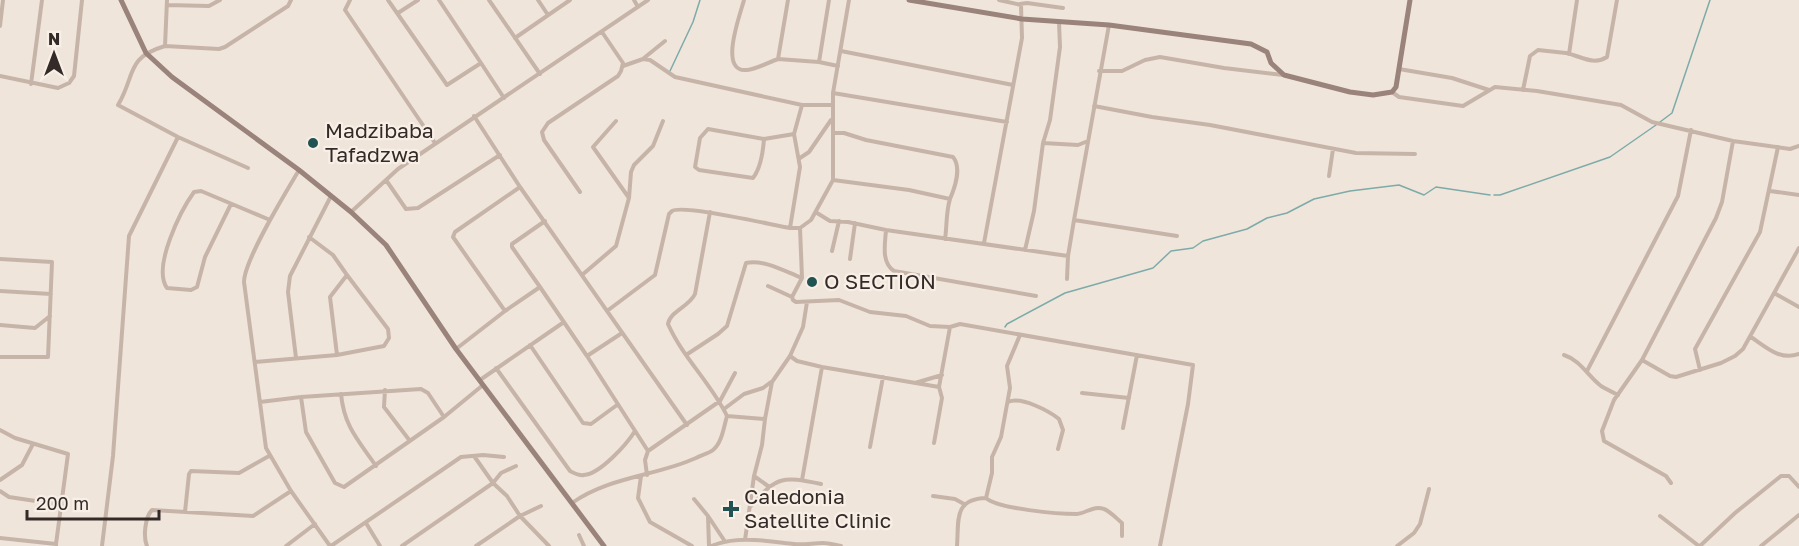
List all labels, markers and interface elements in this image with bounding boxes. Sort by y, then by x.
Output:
north arrow [24,24,84,84]
text: N [48,29,60,49]
place label: Madzibaba Tafadzwa [325,117,434,167]
marker: Madzibaba Tafadzwa [306,136,320,150]
place label: O SECTION [824,268,936,294]
marker: O SECTION [805,275,819,289]
scale bar [27,483,159,521]
place label: Caledonia Satellite Clinic [744,483,891,533]
text: 200 m [36,492,89,514]
marker: Caledonia Satellite Clinic [722,500,740,518]

